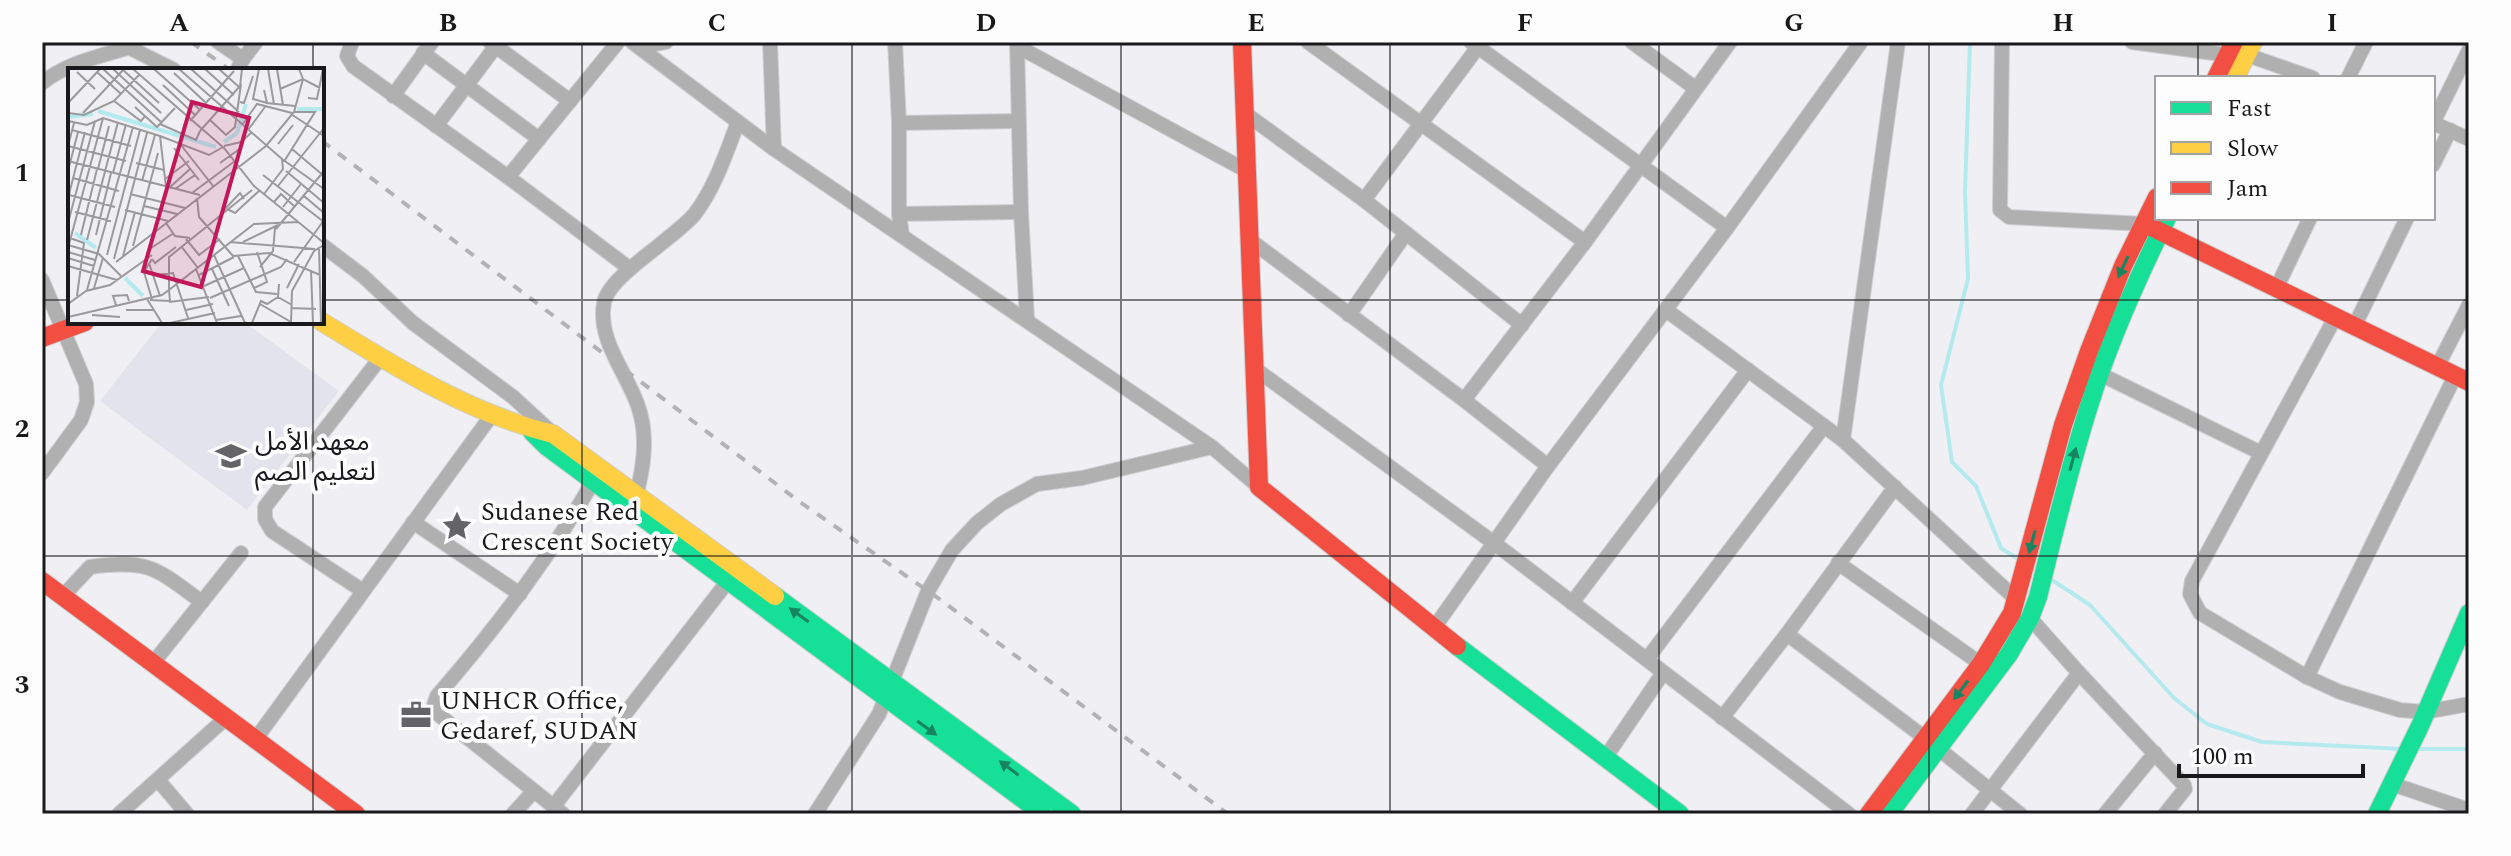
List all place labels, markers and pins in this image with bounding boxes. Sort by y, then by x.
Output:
place label: معهد الأمل لتعليم الصم [255,422,376,492]
school or university icon: معهد الأمل لتعليم الصم [214,439,248,473]
place label: Sudanese Red Crescent Society [481,492,675,562]
place icon: Sudanese Red Crescent Society [440,509,474,543]
place label: UNHCR Office, Gedaref, SUDAN [440,681,638,751]
office icon: UNHCR Office, Gedaref, SUDAN [399,698,433,732]

